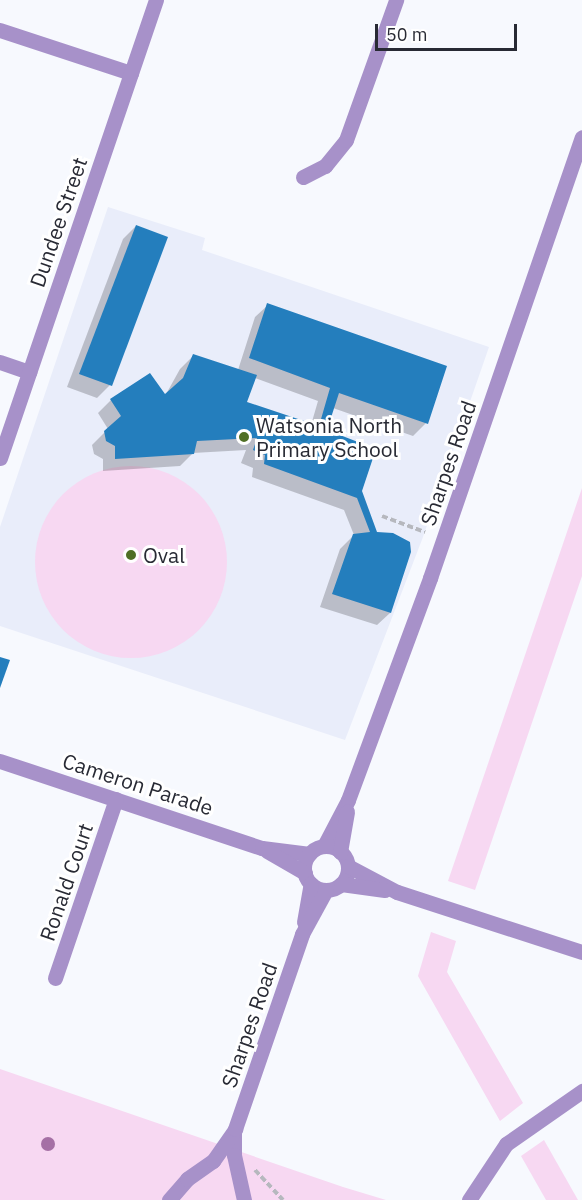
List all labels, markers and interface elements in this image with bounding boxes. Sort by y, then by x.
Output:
scale bar [378,12,520,50]
text: 50 m [386,23,428,46]
street label: Dundee Street [24,154,92,290]
street label: Sharpes Road [415,397,481,529]
place label: Watsonia North Primary School [256,412,402,462]
marker: Watsonia North Primary School [237,430,251,444]
place label: Oval [143,542,185,568]
marker: Oval [124,548,138,562]
street label: Cameron Parade [60,748,216,820]
street label: Ronald Court [34,820,98,944]
street label: Sharpes Road [216,959,282,1091]

